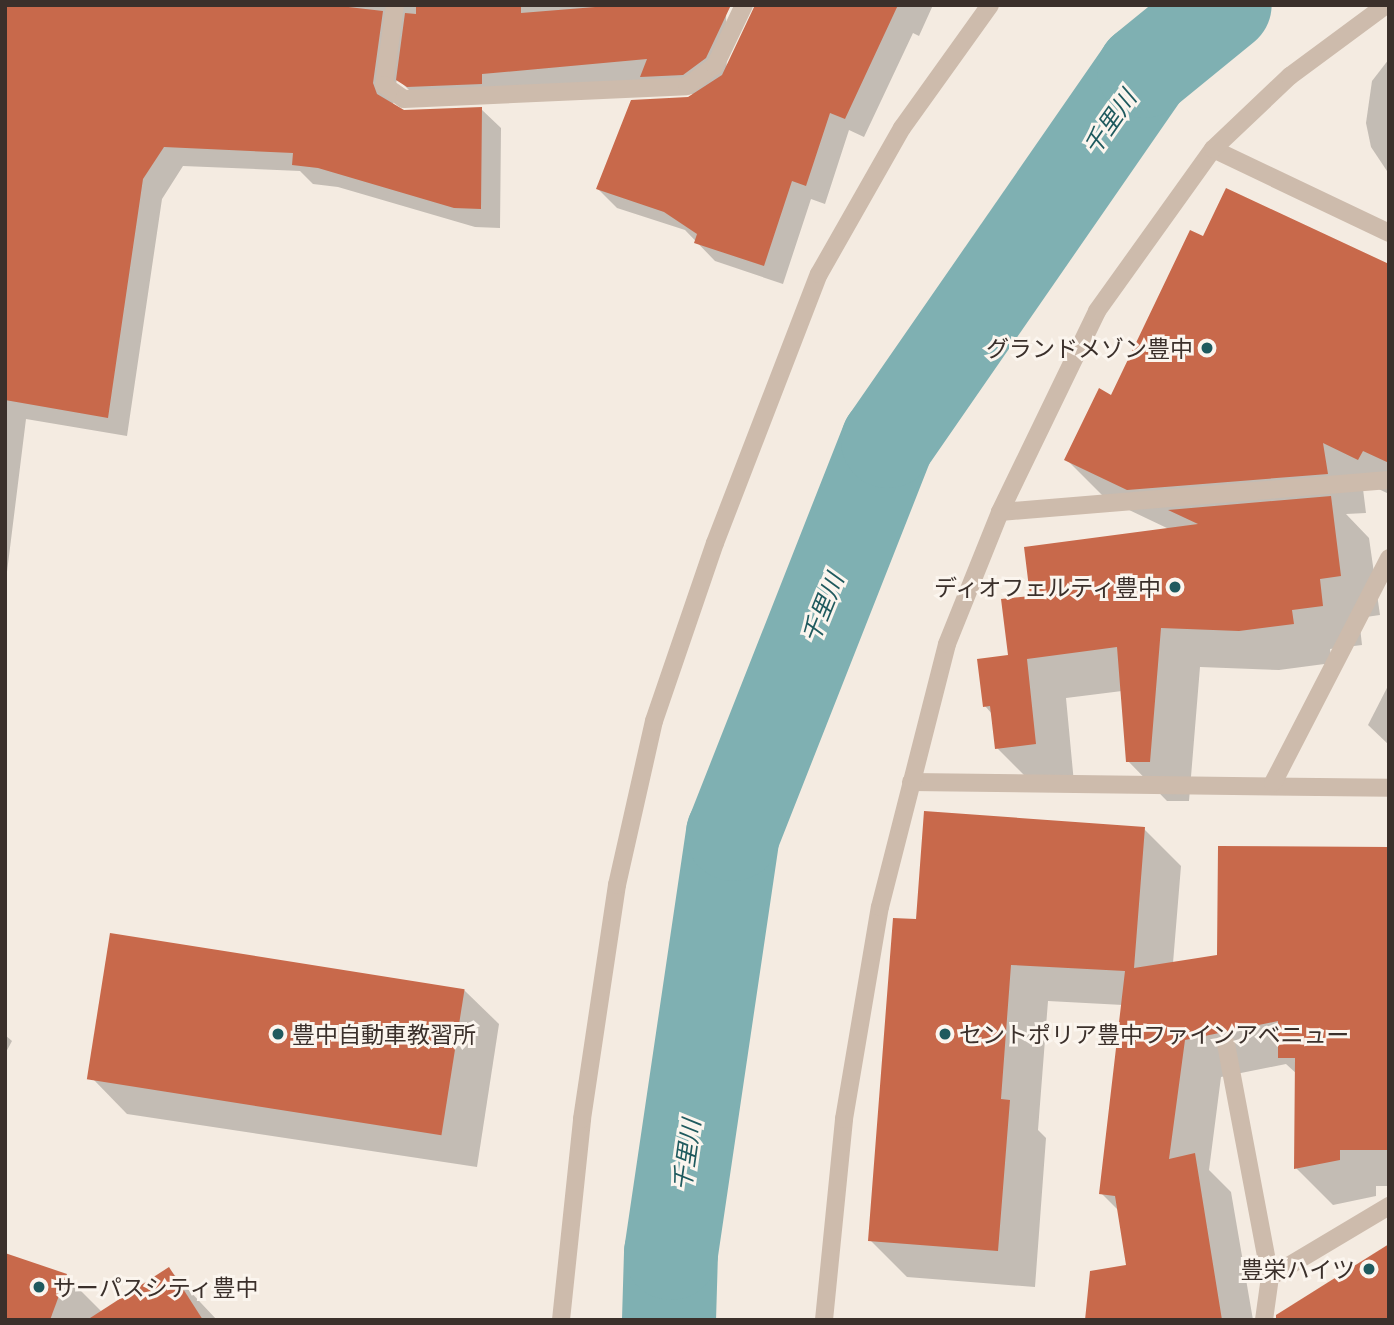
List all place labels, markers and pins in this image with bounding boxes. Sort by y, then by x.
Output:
place label: グランドメゾン豊中 [986,334,1193,362]
marker: グランドメゾン豊中 [1199,340,1215,356]
place label: ディオフェルティ豊中 [931,573,1161,601]
marker: ディオフェルティ豊中 [1167,579,1183,595]
place label: 豊中自動車教習所 [292,1020,476,1048]
place label: セントポリア豊中ファインアベニュー [959,1020,1350,1048]
marker: 豊中自動車教習所 [270,1026,286,1042]
marker: セントポリア豊中ファインアベニュー [937,1026,953,1042]
place label: 豊栄ハイツ [1240,1255,1355,1283]
marker: 豊栄ハイツ [1361,1261,1377,1277]
place label: サーパスシティ豊中 [53,1273,260,1301]
marker: サーパスシティ豊中 [31,1279,47,1295]

